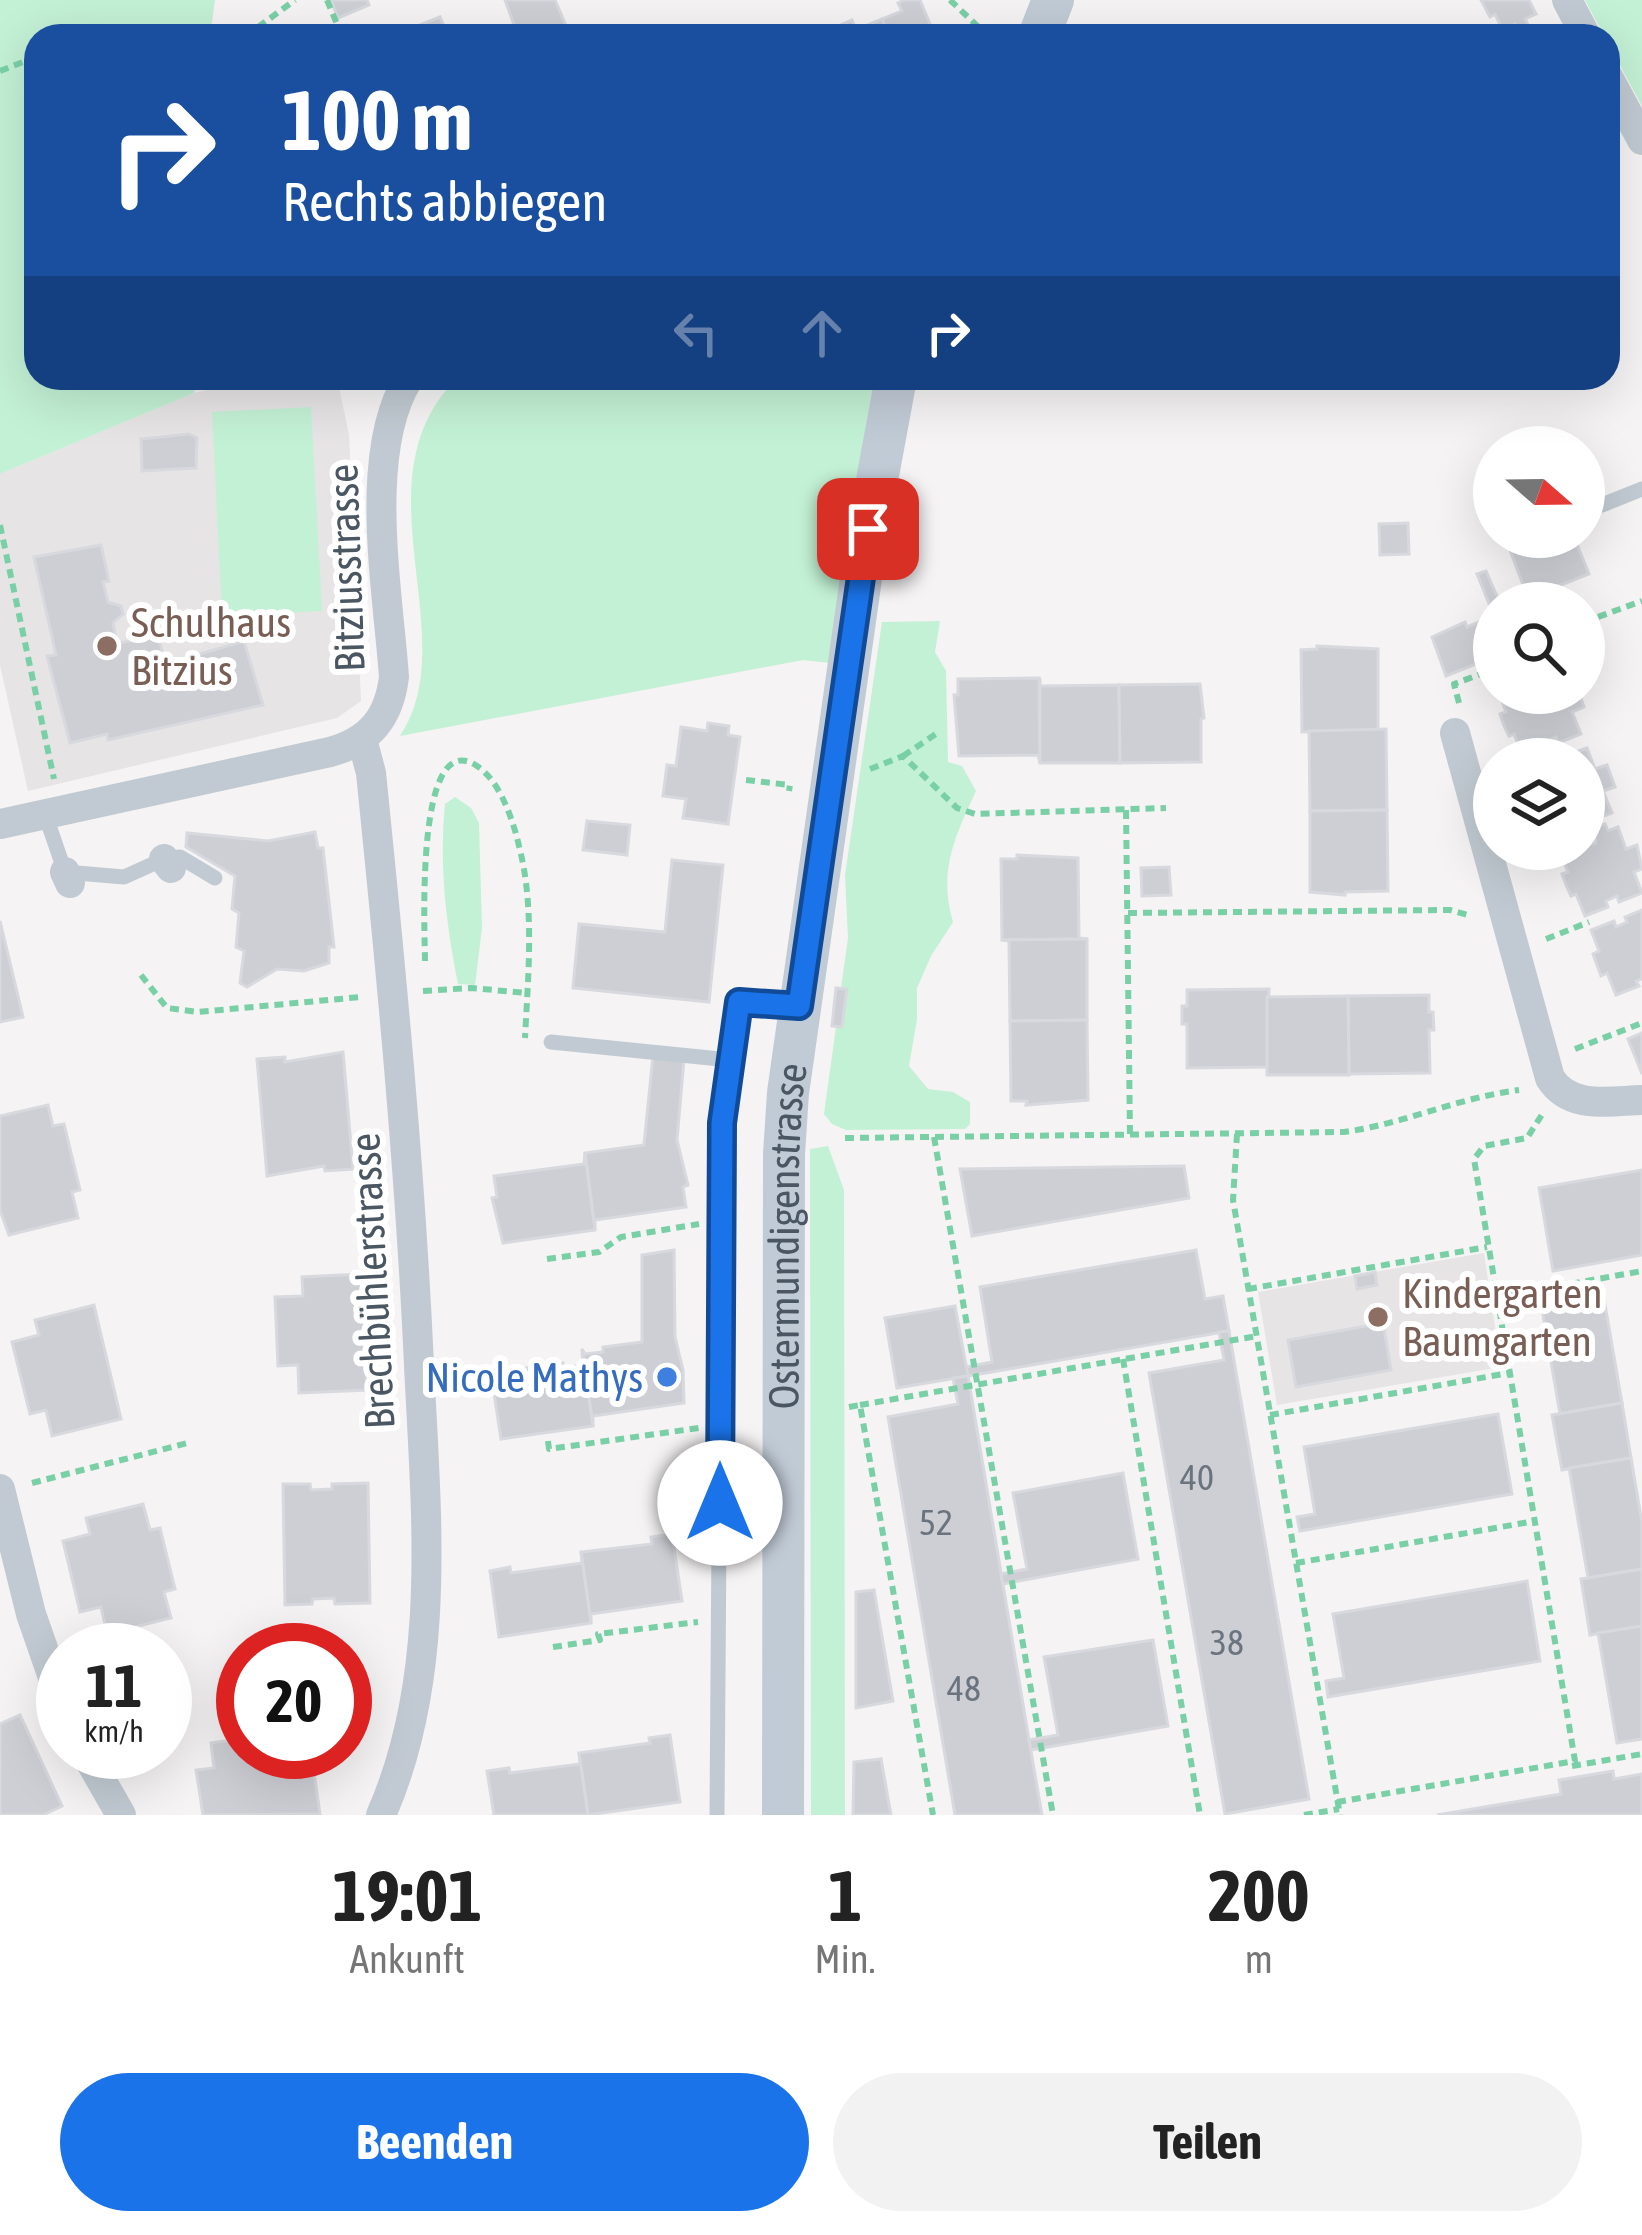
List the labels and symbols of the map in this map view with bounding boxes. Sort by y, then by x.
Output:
north arrow [1473,426,1605,558]
street label: Bitziusstrasse [318,463,374,673]
pin [817,478,919,580]
place label: Schulhaus Bitzius [131,598,291,694]
marker: Schulhaus Bitzius [94,633,120,659]
street label: Ostermundigenstrasse [760,1060,816,1409]
street label: Brechbühlerstrasse [340,1132,404,1430]
place label: Kindergarten Baumgarten [1402,1269,1603,1365]
marker: Kindergarten Baumgarten [1365,1304,1391,1330]
place label: Nicole Mathys [425,1353,643,1401]
marker: Nicole Mathys [654,1364,680,1390]
position arrow [657,1440,783,1566]
house number: 40 [1180,1456,1214,1498]
house number: 52 [919,1501,953,1543]
house number: 38 [1210,1621,1244,1663]
speed limit sign: 20 [216,1623,372,1779]
house number: 48 [947,1667,981,1709]

